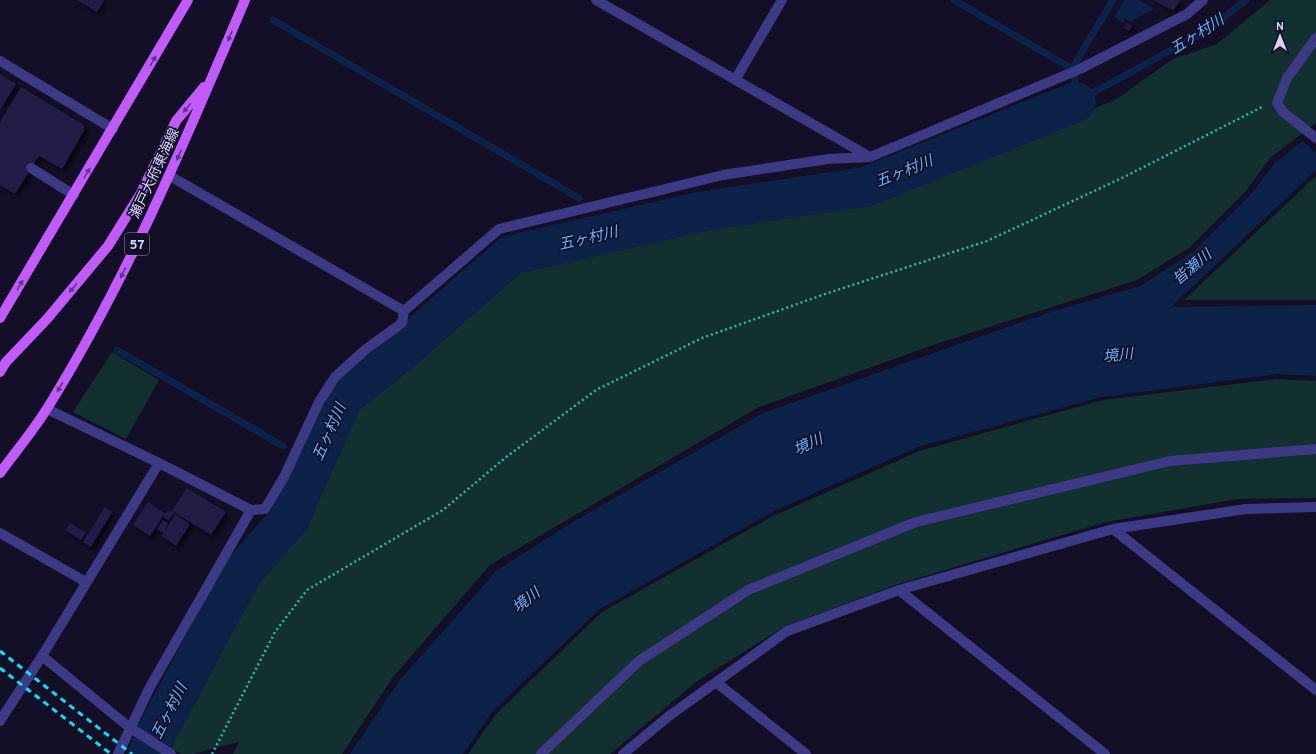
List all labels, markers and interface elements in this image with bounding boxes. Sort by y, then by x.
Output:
water label: 五ヶ村川 [1167,10,1230,59]
north arrow [1260,16,1300,56]
text: N [1276,20,1284,34]
one-way arrow [226,30,232,42]
one-way arrow [149,55,156,67]
one-way arrow [183,102,191,113]
street label: 瀬戸大府東海線 [127,126,184,222]
one-way arrow [175,150,181,162]
water label: 五ヶ村川 [873,152,938,192]
one-way arrow [83,167,90,179]
water label: 五ヶ村川 [557,223,622,255]
road number: 57 [125,233,149,255]
water label: 皆瀬川 [1170,245,1218,290]
one-way arrow [120,267,126,278]
one-way arrow [16,280,24,290]
one-way arrow [69,282,78,293]
water label: 境川 [1102,345,1136,368]
one-way arrow [57,381,64,393]
water label: 五ヶ村川 [309,400,352,464]
water label: 境川 [791,430,828,460]
water label: 境川 [509,583,546,618]
water label: 五ヶ村川 [148,679,193,743]

